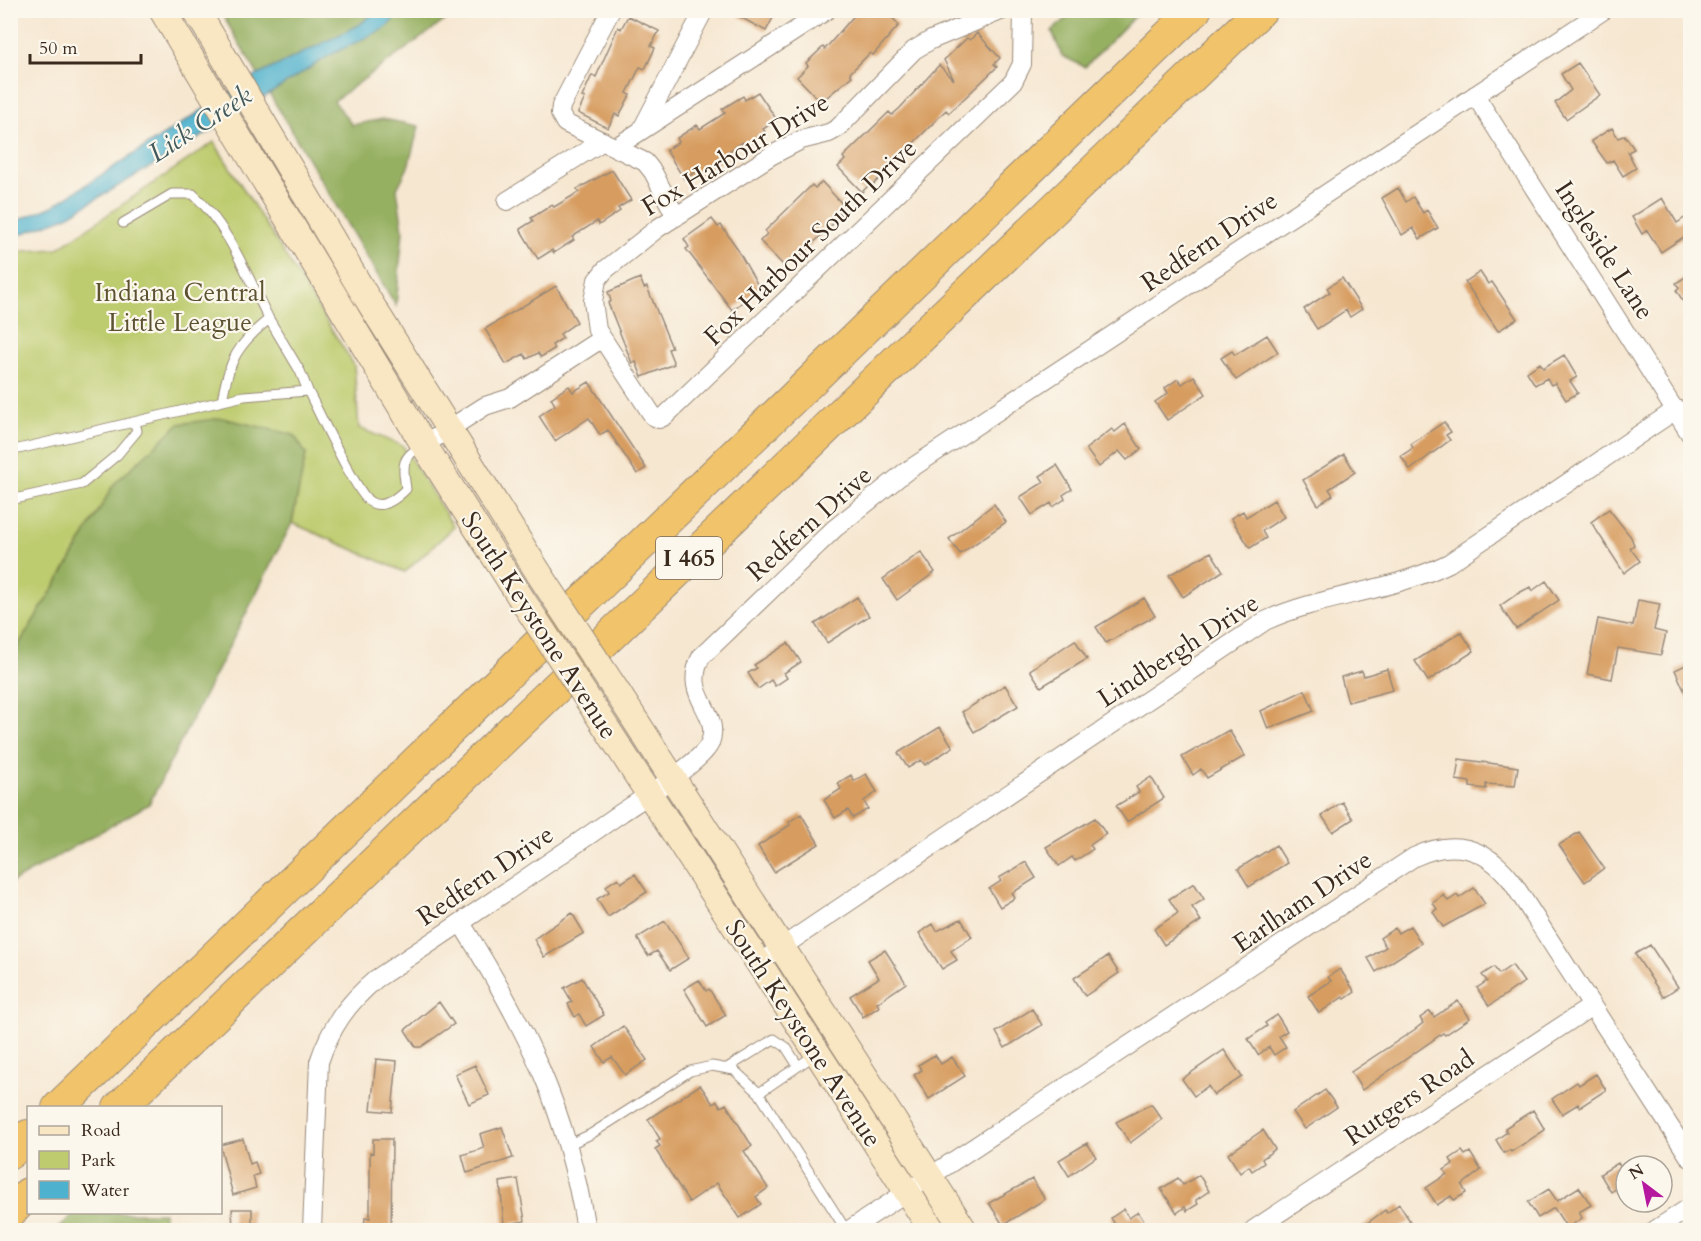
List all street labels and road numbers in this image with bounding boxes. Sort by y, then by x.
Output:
street label: Fox Harbour Drive [635,85,835,224]
street label: Fox Harbour South Drive [696,131,925,353]
street label: Ingleside Lane [1547,174,1663,326]
street label: Redfern Drive [1134,183,1284,300]
street label: Redfern Drive [739,458,880,589]
street label: South Keystone Avenue [453,505,626,746]
road number: I 465 [656,537,722,579]
street label: Lindbergh Drive [1091,585,1266,716]
street label: Redfern Drive [410,817,560,934]
street label: Earlham Drive [1226,842,1379,961]
street label: South Keystone Avenue [717,913,890,1154]
street label: Rutgers Road [1338,1041,1481,1154]

